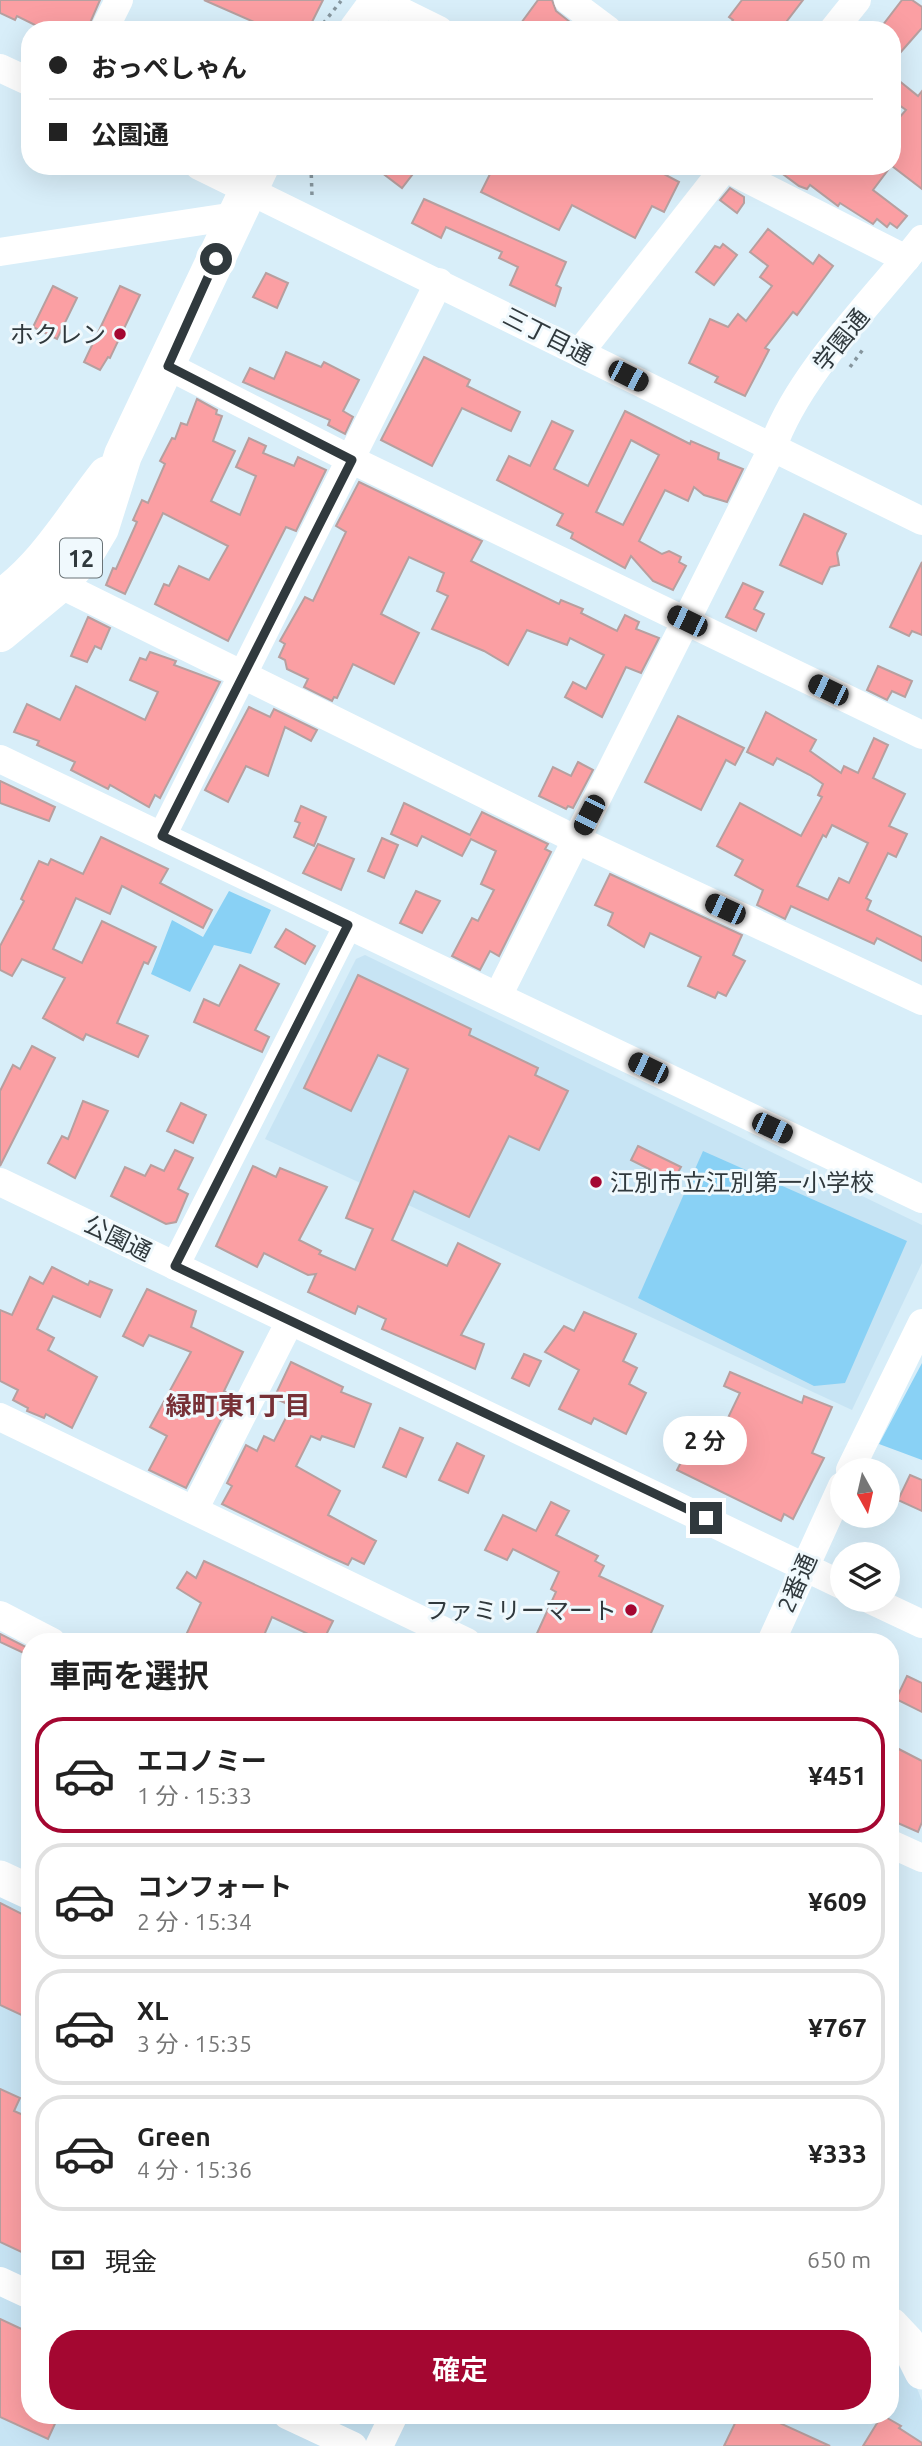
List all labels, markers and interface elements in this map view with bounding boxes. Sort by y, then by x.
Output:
text: おっぺしゃん [91,53,247,82]
text: 公園通 [91,120,169,149]
route start [200,243,232,275]
street label: 三丁目通 [499,302,597,370]
street label: 学園通 [808,304,874,376]
place label: ホクレン [10,321,106,348]
marker: ホクレン [112,326,128,342]
car [605,357,652,395]
road number: 12 [60,538,102,578]
car [664,602,711,640]
car [805,671,852,709]
car [571,792,608,838]
car [702,891,749,927]
car [625,1049,672,1087]
car [749,1110,796,1146]
place label: 江別市立江別第一小学校 [610,1169,874,1196]
marker: 江別市立江別第一小学校 [588,1174,604,1190]
street label: 公園通 [80,1210,156,1266]
district label: 緑町東1丁目 [166,1391,310,1420]
callout: 2 分 [664,1416,748,1466]
text: 2 分 [684,1428,726,1453]
north arrow [830,1458,900,1528]
map controls [830,1458,900,1612]
route end [690,1502,722,1534]
button: layers [830,1542,900,1612]
street label: 2番通 [772,1549,822,1617]
place label: ファミリーマート [425,1597,617,1624]
marker: ファミリーマート [623,1602,639,1618]
text: 車両を選択 [49,1657,209,1693]
icon: car [53,1744,116,1807]
text: エコノミー [137,1746,267,1775]
text: ¥451 [808,1761,867,1790]
text: 1 分 · 15:33 [137,1783,252,1808]
icon: car [53,1870,116,1933]
text: コンフォート [137,1872,292,1901]
text: ¥609 [808,1887,867,1916]
text: 2 分 · 15:34 [137,1909,252,1934]
icon: car [53,1996,116,2059]
text: XL [137,1996,168,2025]
text: ¥767 [808,2013,867,2042]
text: 3 分 · 15:35 [137,2031,252,2056]
icon: car [53,2122,116,2185]
text: Green [137,2122,211,2151]
text: ¥333 [808,2139,867,2168]
text: 4 分 · 15:36 [137,2157,252,2182]
icon: cash [49,2241,87,2279]
text: 現金 [105,2247,157,2276]
text: 650 m [807,2247,871,2272]
button: 確定 [49,2330,871,2410]

